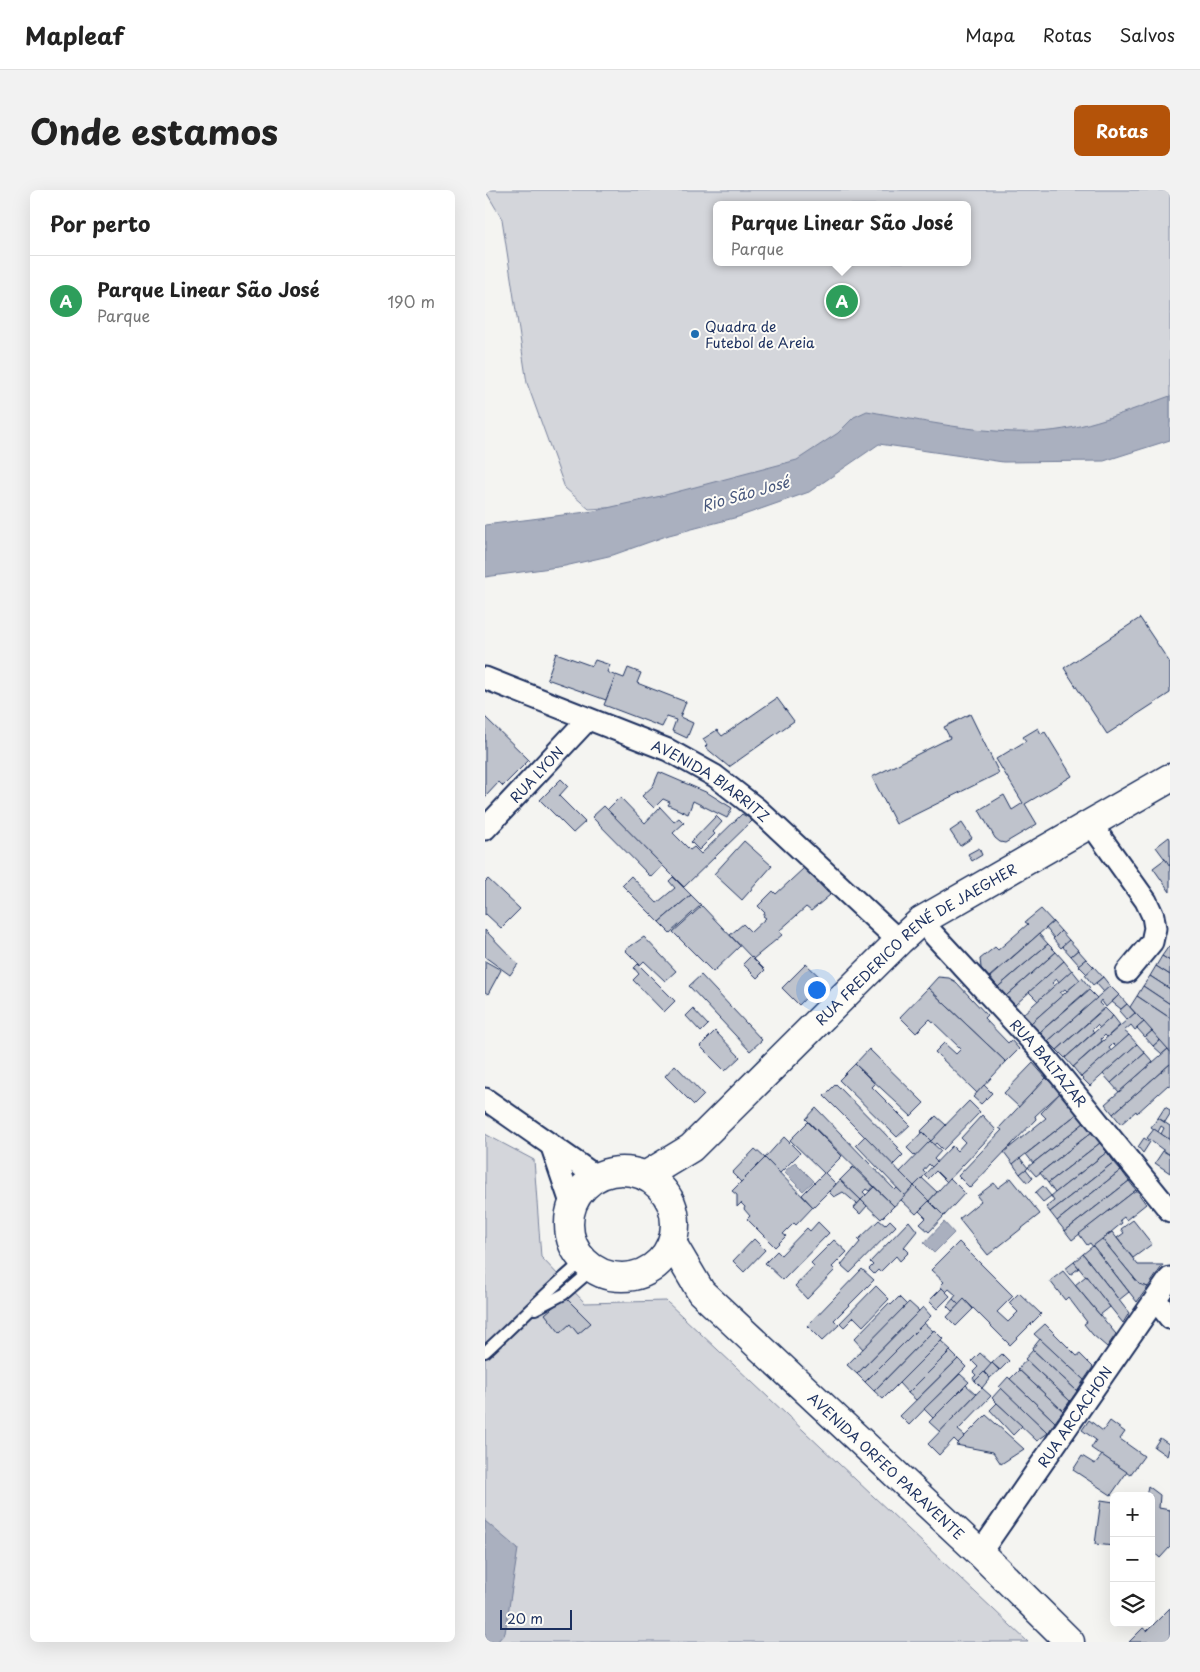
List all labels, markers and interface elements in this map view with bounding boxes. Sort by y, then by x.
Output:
text: Mapleaf [25,17,124,53]
text: Mapa [965,21,1015,48]
text: Rotas [1043,21,1092,48]
text: Salvos [1120,21,1175,48]
text: Onde estamos [30,104,278,157]
button: Rotas [1074,105,1170,156]
popup [713,201,971,266]
text: Por perto [50,207,150,239]
text: Parque Linear São José [731,208,953,236]
text: Parque [731,236,784,260]
text: Parque Linear São José [97,275,320,303]
pin: A [826,282,858,320]
text: A [60,289,72,313]
text: 190 m [387,289,435,313]
text: Parque [97,303,150,327]
place label: Quadra de Futebol de Areia [705,316,815,353]
marker: Quadra de Futebol de Areia [689,328,701,340]
water label: Rio São José [698,469,794,516]
street label: AVENIDA BIARRITZ [649,734,775,826]
street label: RUA LYON [504,741,568,807]
street label: RUA FREDERICO RENÉ DE JAEGHER [810,858,1020,1030]
your location [804,977,830,1003]
street label: RUA BALTAZAR [1006,1014,1092,1111]
street label: RUA ARCACHON [1032,1362,1117,1471]
street label: AVENIDA ORFEO PARAVENTE [804,1387,969,1544]
map controls [1110,1492,1155,1627]
button: + [1110,1492,1155,1537]
button: − [1110,1537,1155,1582]
button: layers [1110,1582,1155,1627]
scale bar [500,1607,573,1630]
text: 20 m [507,1608,543,1629]

